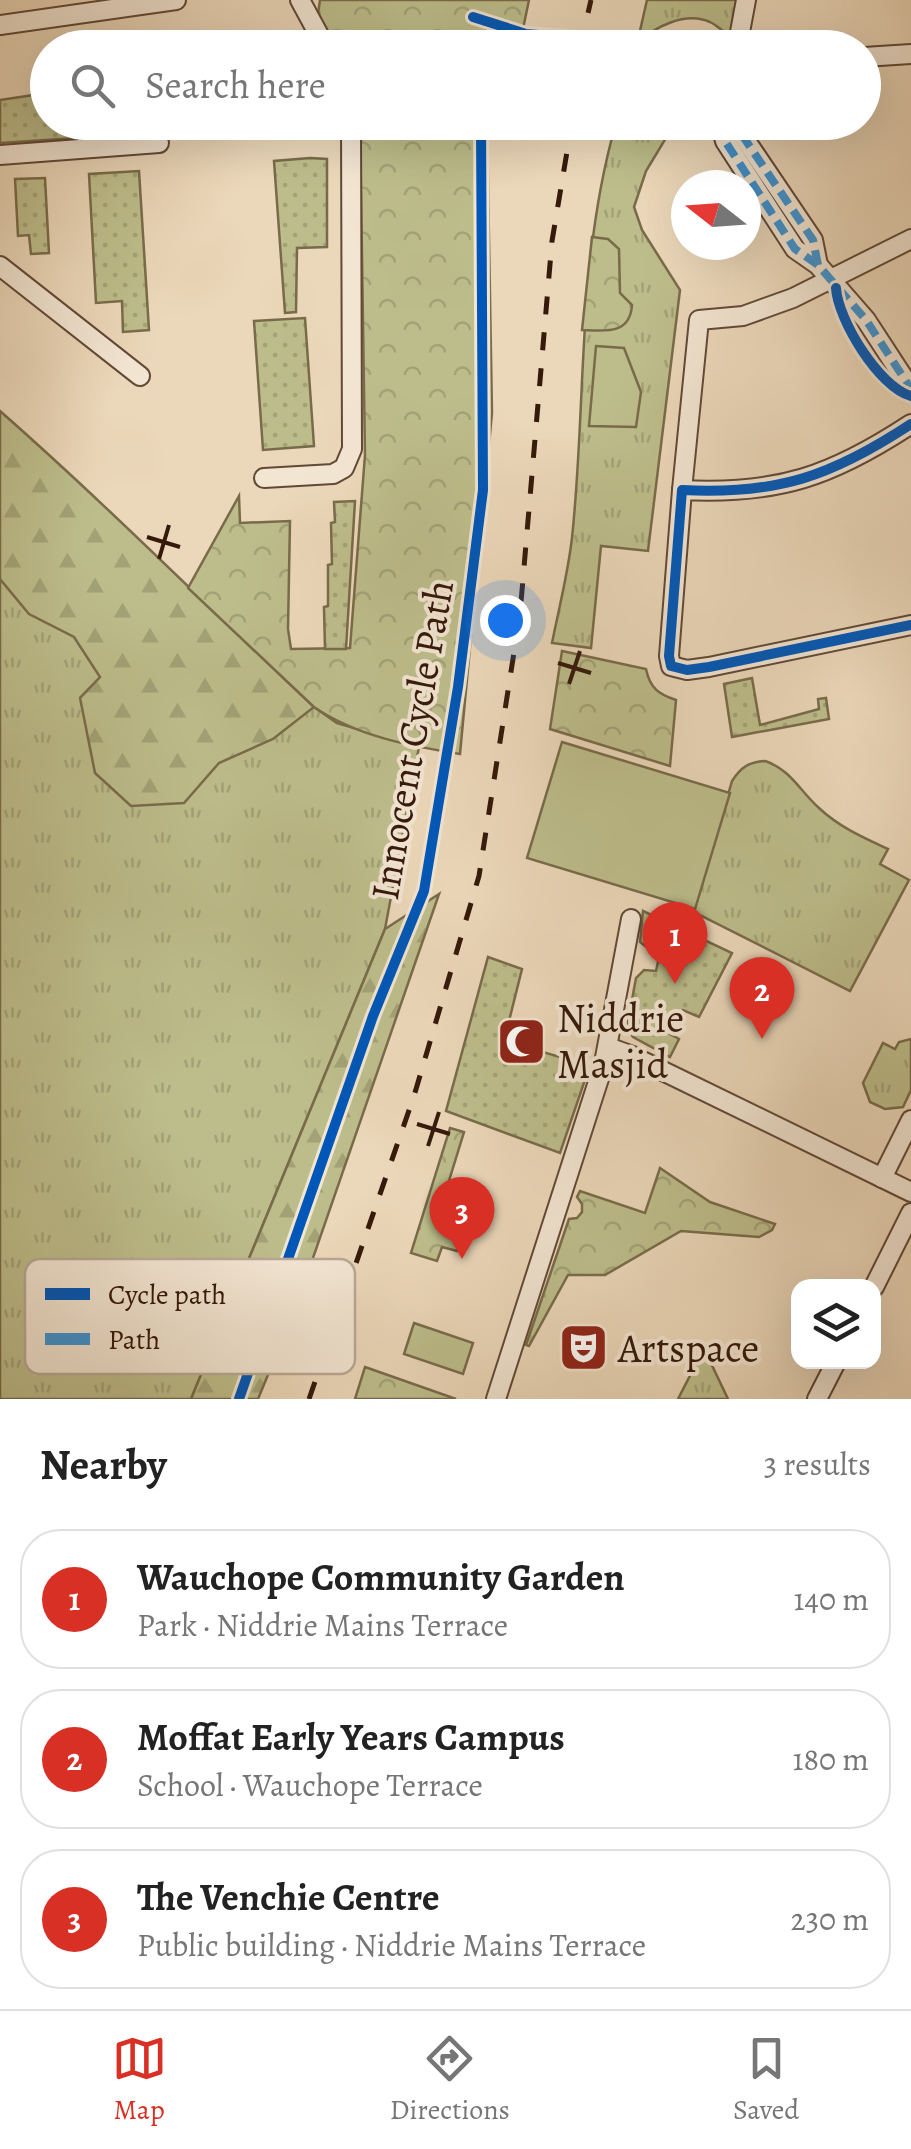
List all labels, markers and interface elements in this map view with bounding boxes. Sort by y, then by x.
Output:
search box [30,30,881,140]
icon: search [65,58,120,113]
text: Search here [145,59,326,111]
north arrow [671,170,761,260]
street label: Innocent Cycle Path [357,576,467,904]
your location [480,595,531,646]
pin: 1 [642,902,708,984]
pin: 2 [730,956,794,1039]
place label: Niddrie Masjid [557,991,684,1092]
mosque icon: Niddrie Masjid [496,1015,548,1067]
pin: 3 [430,1176,494,1259]
legend [25,1259,355,1374]
text: Cycle path [108,1276,226,1314]
map controls [791,1279,881,1369]
button: layers [791,1279,881,1369]
text: Path [108,1321,160,1359]
place label: Artspace [617,1321,759,1376]
theatre icon: Artspace [557,1322,609,1374]
text: Nearby [40,1436,167,1493]
text: 3 results [764,1442,871,1486]
text: Wauchope Community Garden [137,1551,625,1603]
text: 1 [69,1577,80,1621]
text: 140 m [794,1577,869,1621]
text: Park · Niddrie Mains Terrace [137,1603,508,1647]
text: Moffat Early Years Campus [137,1711,565,1763]
text: 2 [67,1737,82,1781]
text: 180 m [793,1737,869,1781]
text: School · Wauchope Terrace [137,1763,483,1807]
text: The Venchie Centre [137,1871,439,1923]
text: 3 [68,1897,81,1941]
text: 230 m [790,1897,869,1941]
text: Public building · Niddrie Mains Terrace [137,1923,646,1967]
tab: Map [112,2031,167,2129]
tab: Directions [390,2031,510,2129]
tab: Saved [733,2031,799,2129]

